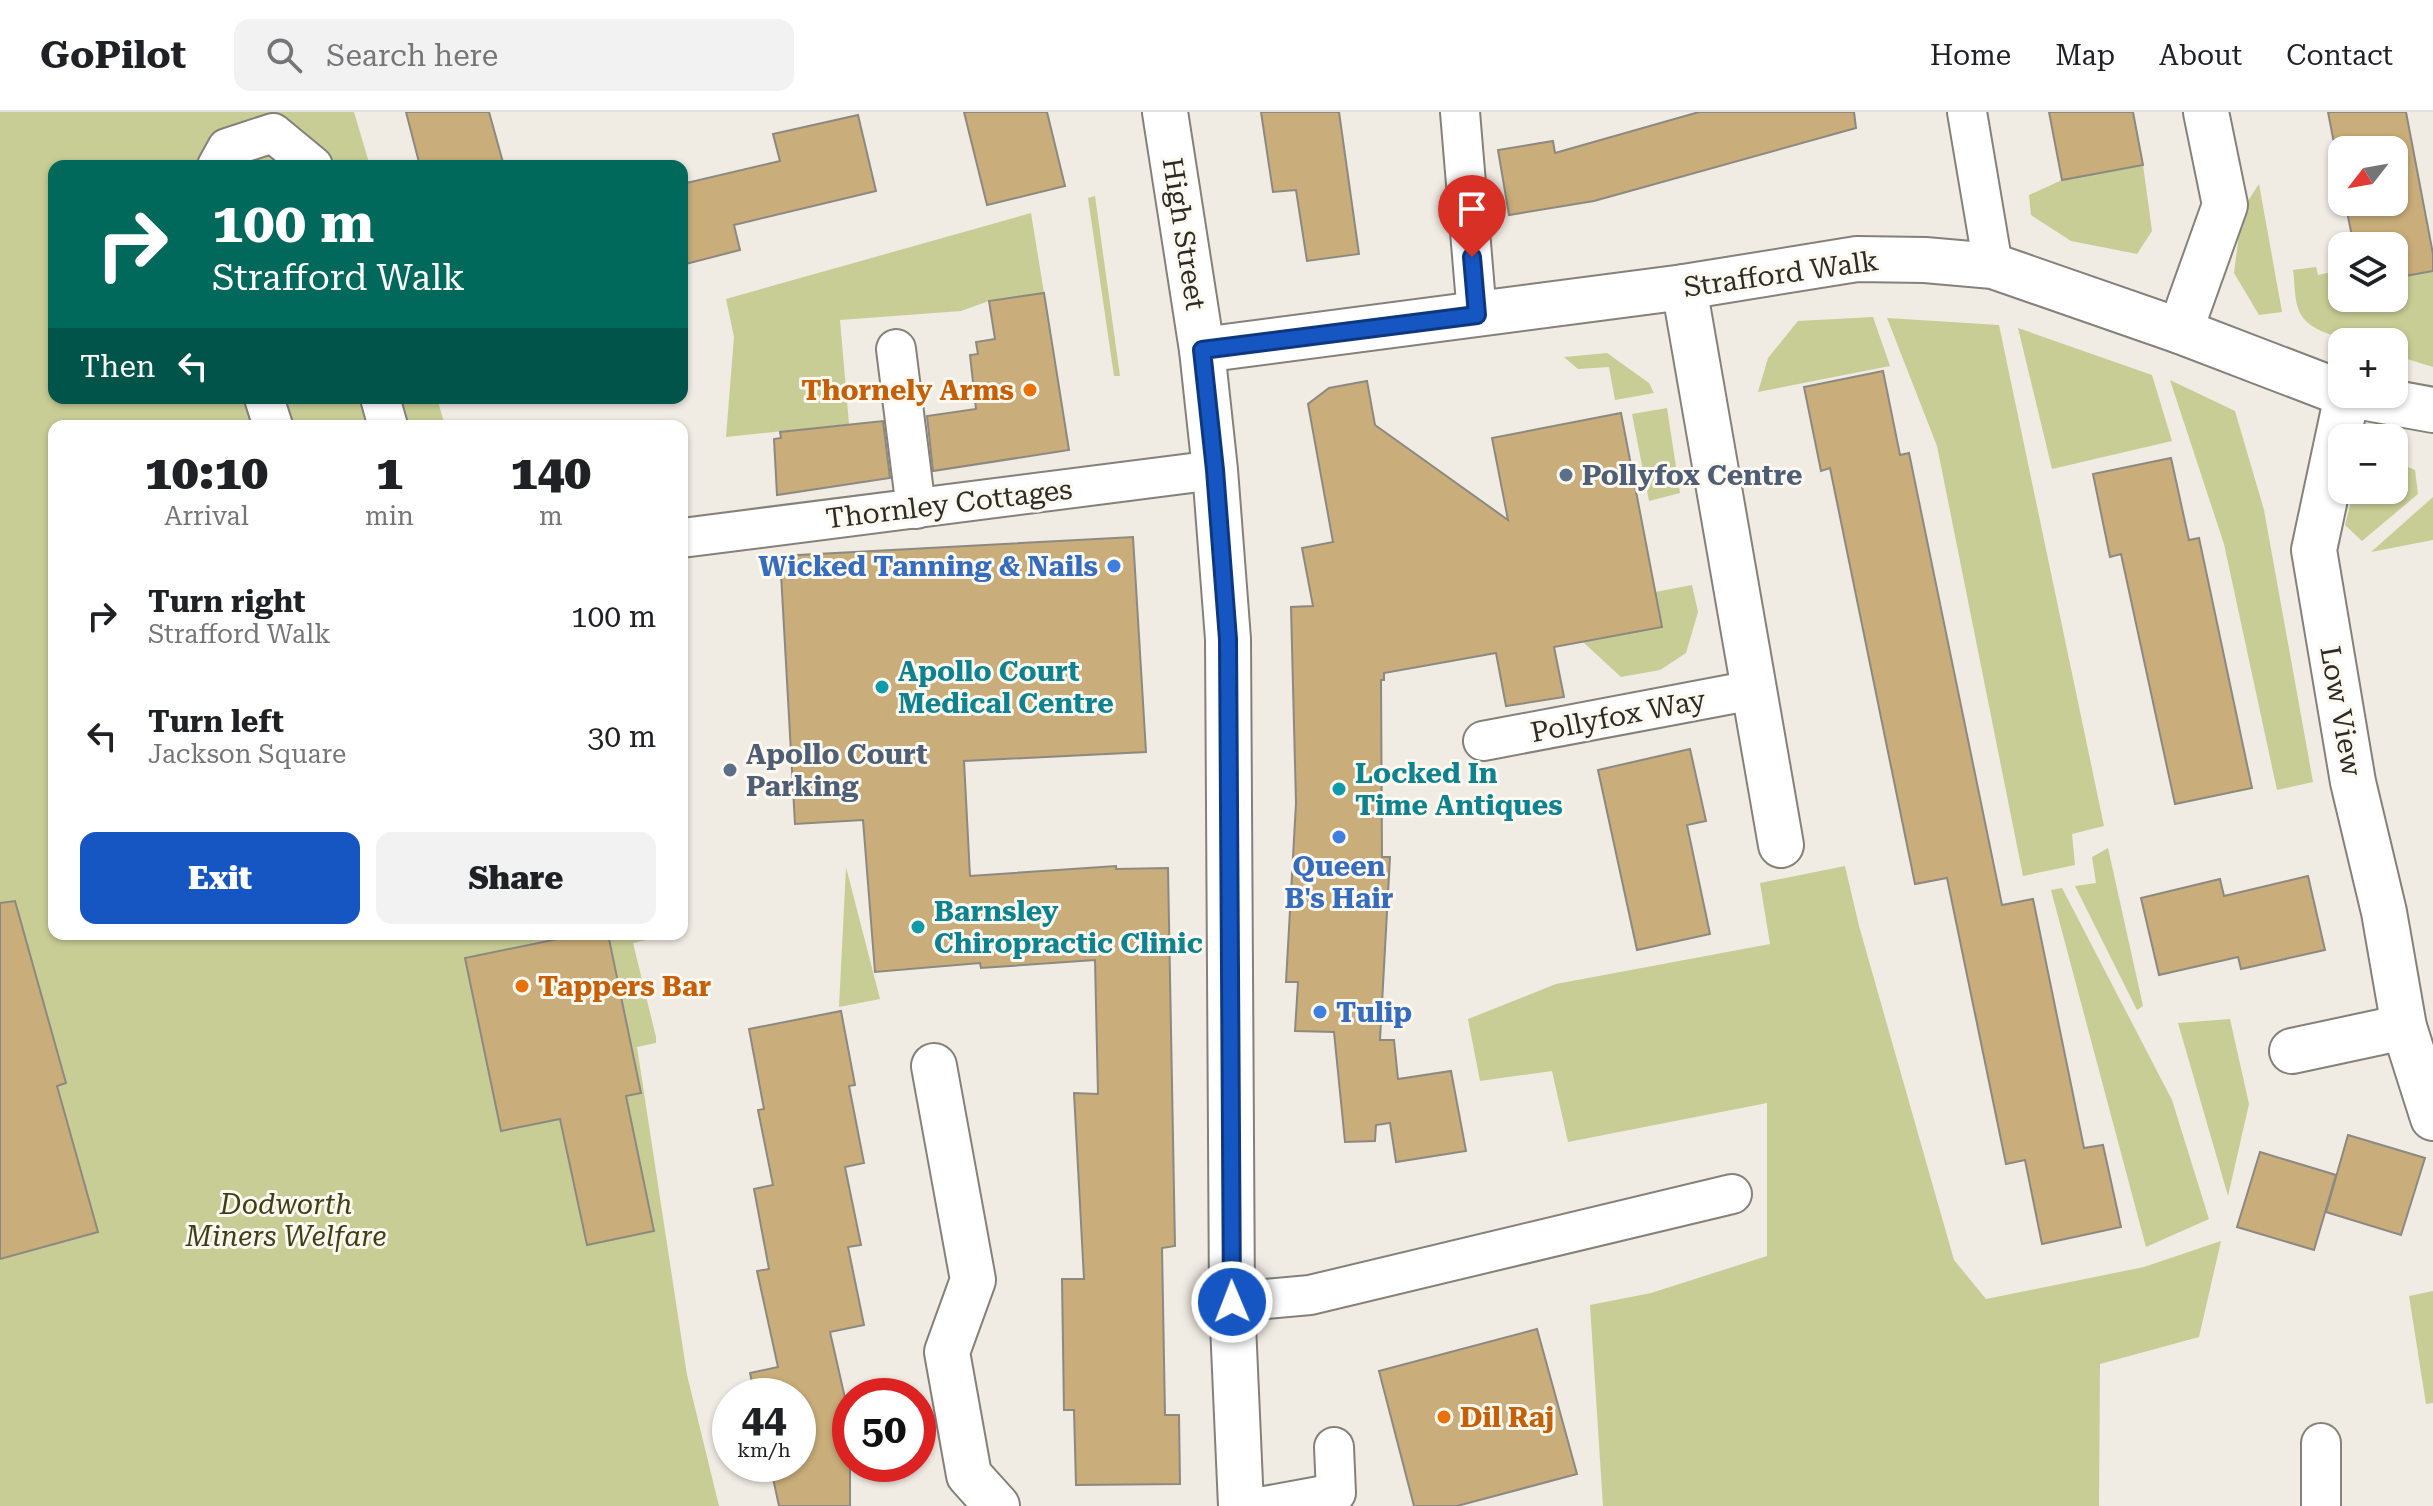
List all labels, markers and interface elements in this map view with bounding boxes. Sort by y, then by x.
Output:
search box [234,19,794,91]
text: GoPilot [40,33,186,77]
icon: search [262,33,306,77]
text: Search here [326,38,498,73]
text: Home [1930,39,2011,72]
text: Map [2055,39,2115,72]
text: About [2159,39,2242,72]
text: Contact [2286,39,2393,72]
north arrow [2328,136,2408,216]
map controls [2328,136,2408,504]
street label: High Street [1156,156,1212,312]
pin [1438,175,1506,257]
icon: arrive [1450,187,1494,231]
text: 100 m [212,190,374,256]
icon: right [80,192,184,296]
button: layers [2328,232,2408,312]
street label: Strafford Walk [1681,244,1881,304]
text: Strafford Walk [212,257,465,299]
button: + [2328,328,2408,408]
icon: left [171,344,215,388]
text: Then [80,349,155,384]
place label: Thornely Arms [801,374,1014,407]
marker: Thornely Arms [1021,381,1039,399]
button: − [2328,424,2408,504]
text: 10:10 [145,445,268,501]
text: 1 [376,445,403,501]
text: 140 [511,445,591,501]
place label: Pollyfox Centre [1582,459,1802,492]
marker: Pollyfox Centre [1557,466,1575,484]
street label: Thornley Cottages [824,473,1074,535]
text: Arrival [164,501,249,531]
text: min [365,501,414,531]
text: m [539,501,563,531]
place label: Wicked Tanning & Nails [758,550,1098,583]
marker: Wicked Tanning & Nails [1105,557,1123,575]
text: Turn right [148,584,305,619]
icon: right [80,594,124,638]
text: 100 m [571,599,656,634]
text: Strafford Walk [148,619,331,649]
street label: Low View [2313,644,2369,779]
place label: Apollo Court Medical Centre [898,655,1114,720]
marker: Apollo Court Medical Centre [873,678,891,696]
street label: Pollyfox Way [1528,683,1709,749]
text: Turn left [148,704,284,739]
icon: left [80,714,124,758]
text: 30 m [587,719,656,754]
place label: Apollo Court Parking [746,738,928,803]
text: Jackson Square [148,739,346,769]
place label: Locked In Time Antiques [1355,757,1563,822]
marker: Apollo Court Parking [721,761,739,779]
marker: Locked In Time Antiques [1330,780,1348,798]
marker: Queen B's Hair [1330,828,1348,846]
button: Exit [80,832,360,924]
button: Share [376,832,656,924]
place label: Queen B's Hair [1285,850,1394,915]
place label: Barnsley Chiropractic Clinic [934,895,1203,960]
marker: Barnsley Chiropractic Clinic [909,918,927,936]
place label: Tappers Bar [538,970,711,1003]
marker: Tappers Bar [513,977,531,995]
place label: Tulip [1336,996,1412,1029]
marker: Tulip [1311,1003,1329,1021]
park label: Dodworth Miners Welfare [185,1188,387,1253]
position arrow [1190,1260,1274,1344]
speed limit sign: 50 [832,1378,936,1482]
text: 44 [742,1396,786,1443]
place label: Dil Raj [1460,1401,1554,1434]
marker: Dil Raj [1435,1408,1453,1426]
text: km/h [737,1438,791,1462]

